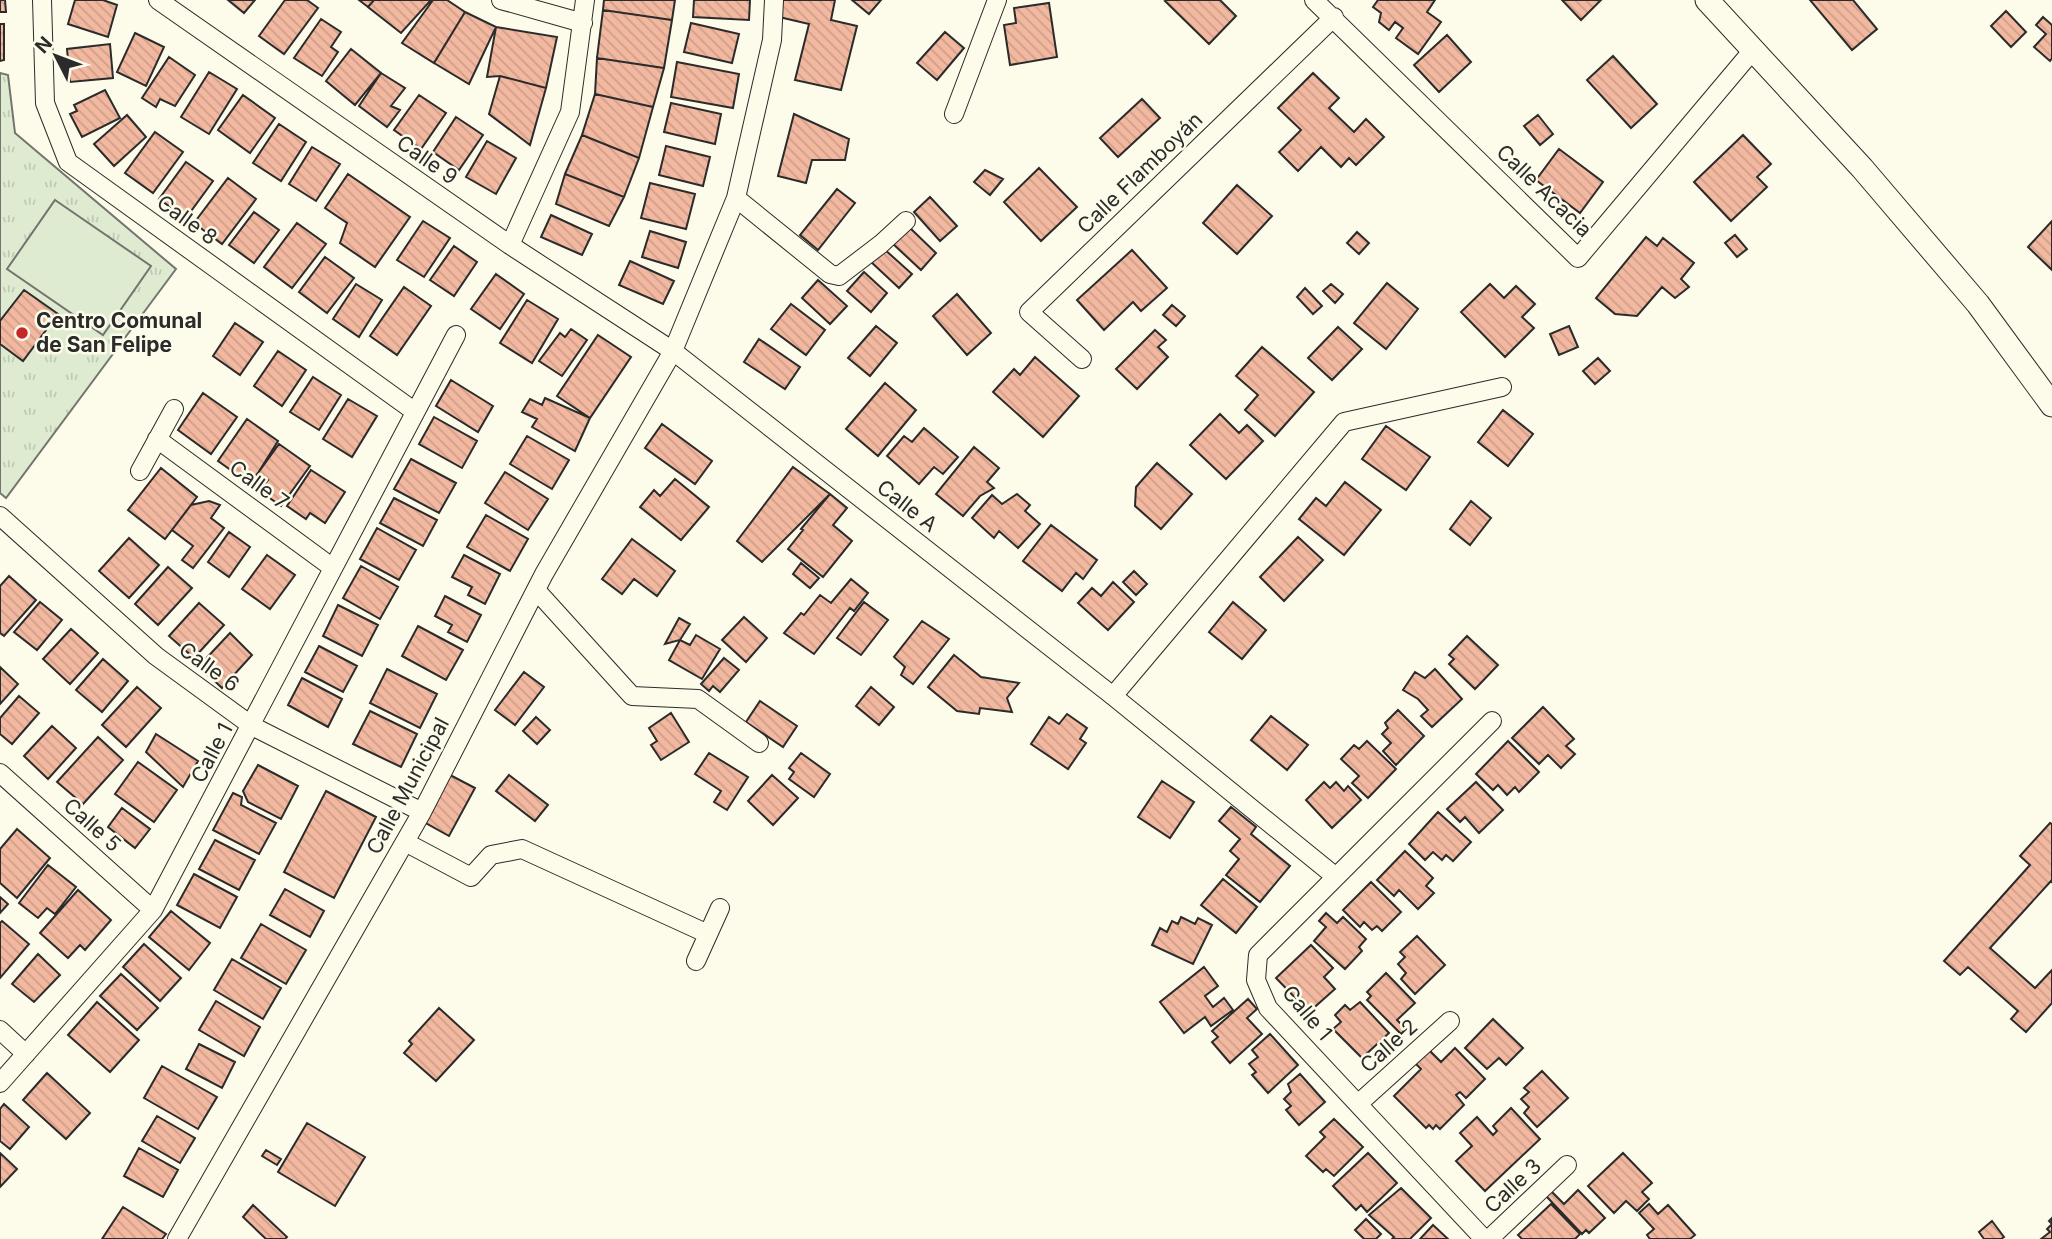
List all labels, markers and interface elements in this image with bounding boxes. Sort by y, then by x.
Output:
north arrow [21,21,91,91]
text: N [30,32,57,58]
street label: Calle Flamboyán [1072,107,1207,239]
street label: Calle 9 [392,130,463,189]
street label: Calle Acacia [1491,139,1597,242]
street label: Calle 8 [152,189,222,250]
place label: Centro Comunal de San Felipe [36,308,202,357]
marker: Centro Comunal de San Felipe [14,325,30,341]
street label: Calle 7 [225,455,294,515]
street label: Calle A [872,474,943,537]
street label: Calle 6 [174,636,244,697]
street label: Calle Municipal [361,713,454,858]
street label: Calle 1 [185,719,238,787]
street label: Calle 5 [59,793,126,857]
street label: Calle 1 [1277,980,1338,1045]
street label: Calle 2 [1355,1013,1422,1078]
street label: Calle 3 [1479,1153,1546,1218]

